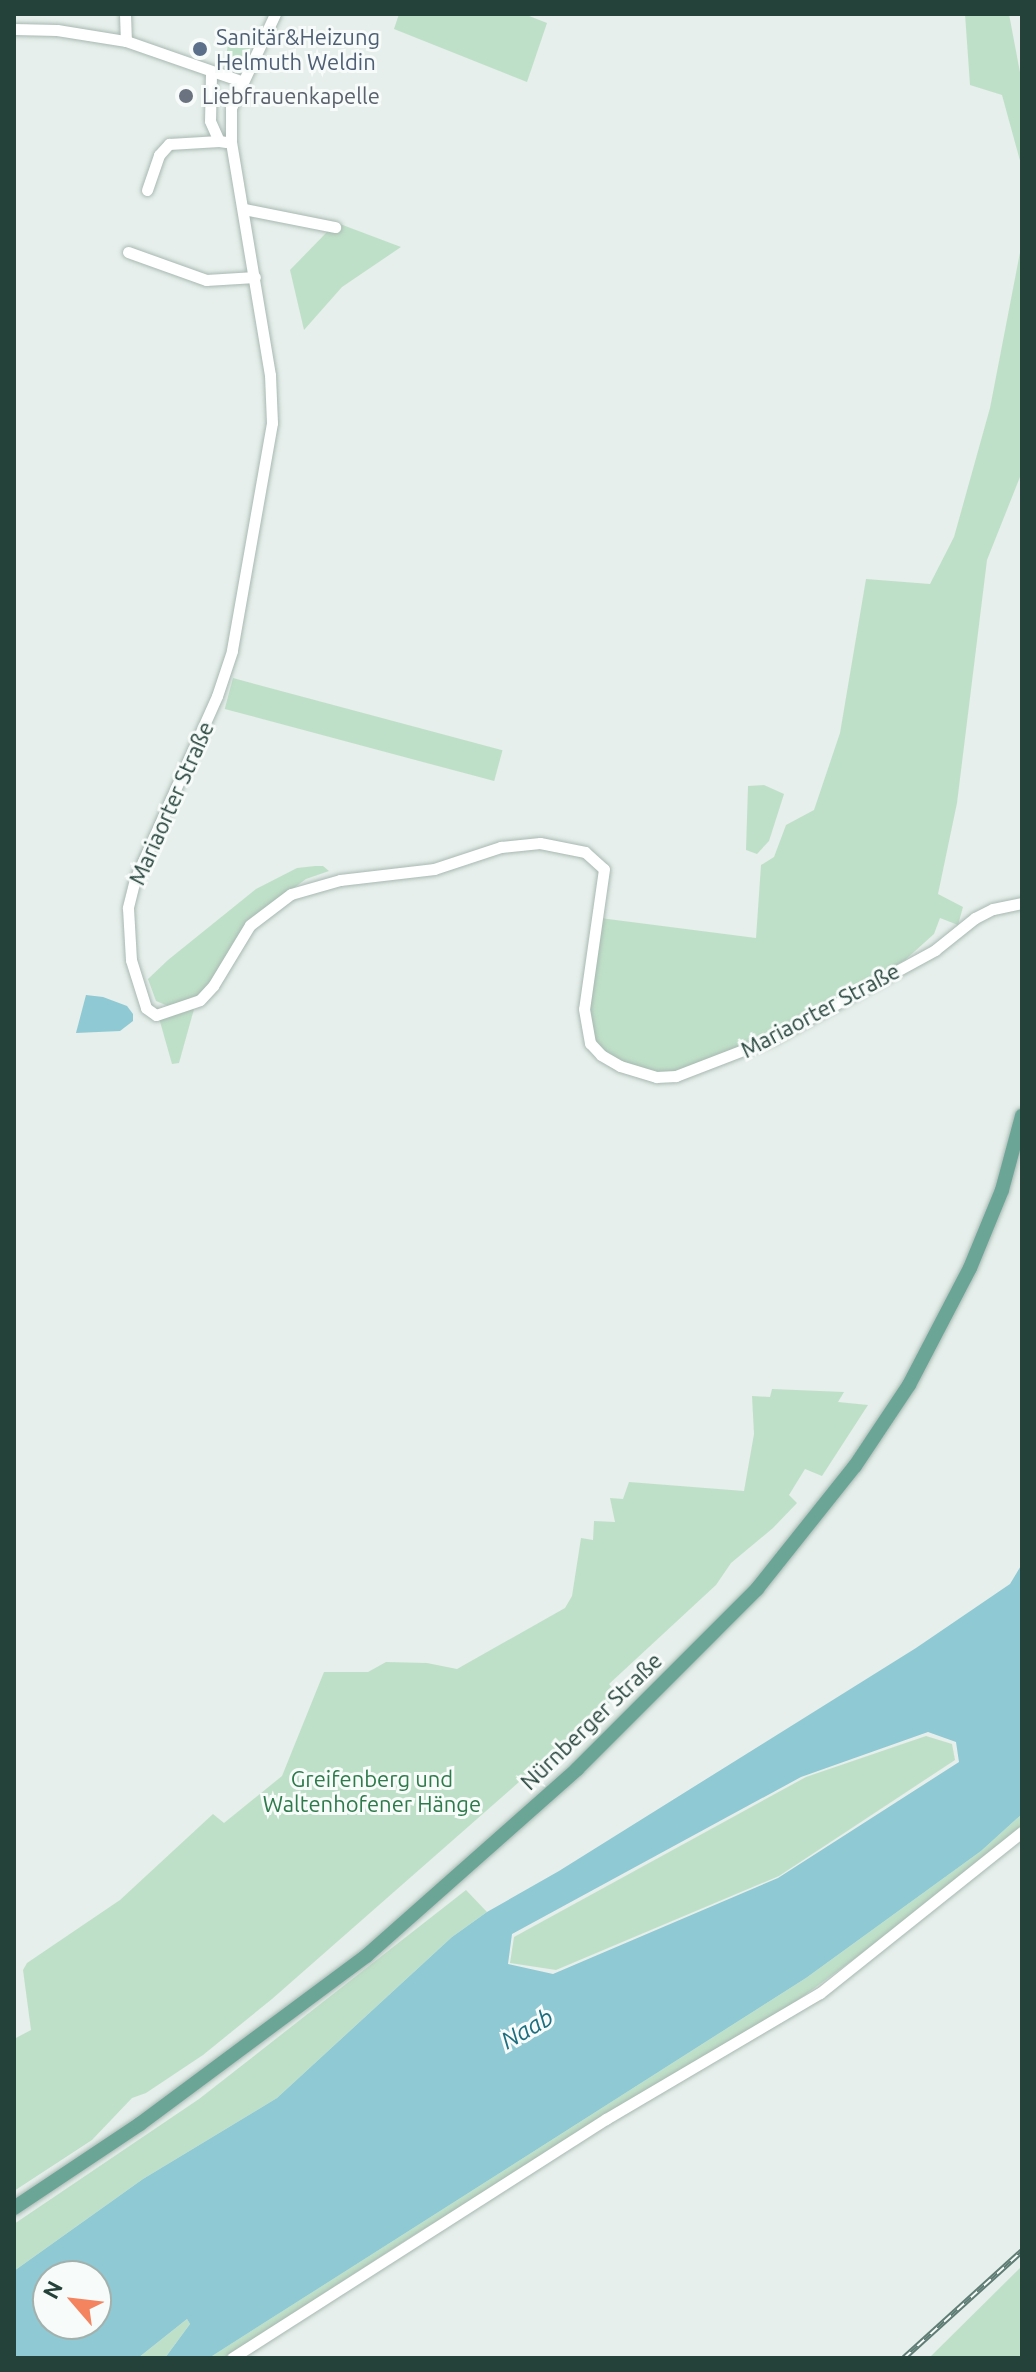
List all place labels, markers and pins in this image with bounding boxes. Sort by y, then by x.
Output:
place label: Sanitär&Heizung Helmuth Weldin [216,23,380,74]
marker: Sanitär&Heizung Helmuth Weldin [191,40,209,58]
place label: Liebfrauenkapelle [202,83,380,109]
marker: Liebfrauenkapelle [177,87,195,105]

